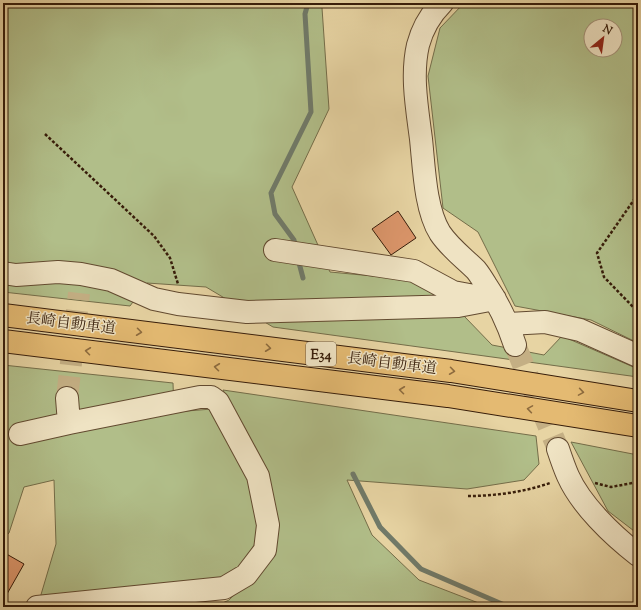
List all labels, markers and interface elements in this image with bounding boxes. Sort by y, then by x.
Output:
north arrow [583,18,623,58]
text: N [599,21,615,39]
street label: 長崎自動車道 [25,309,117,340]
one-way arrow [136,327,142,336]
road number: E34 [306,342,336,366]
one-way arrow [265,343,271,352]
one-way arrow [85,347,91,356]
street label: 長崎自動車道 [346,349,438,380]
one-way arrow [214,363,220,372]
one-way arrow [449,366,456,375]
one-way arrow [399,386,405,395]
one-way arrow [578,387,584,396]
one-way arrow [527,405,533,414]

